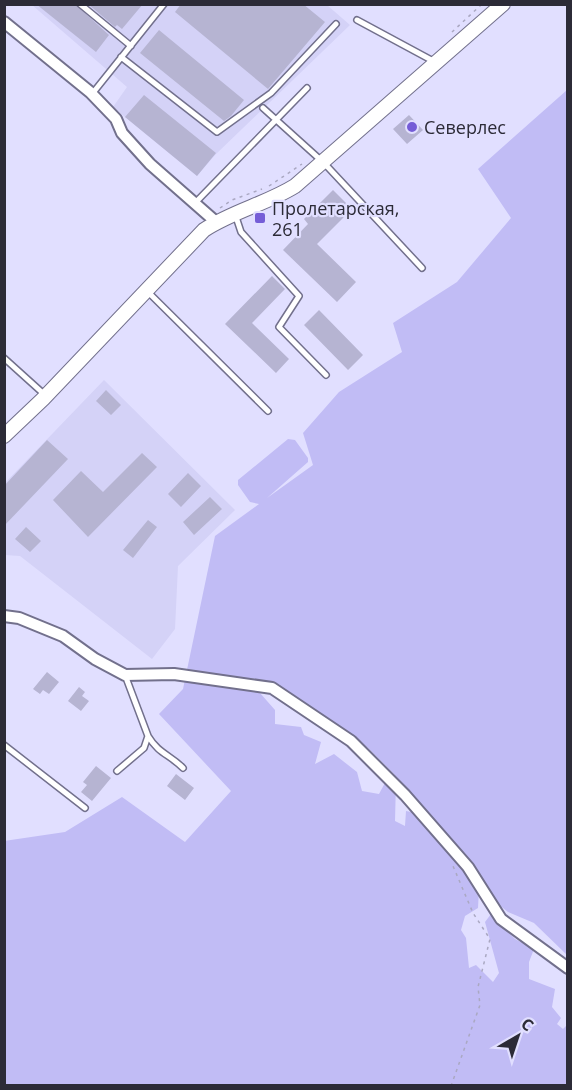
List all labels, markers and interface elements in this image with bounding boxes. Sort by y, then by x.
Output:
place label: Северлес [424,115,506,139]
marker: Северлес [405,120,419,134]
place label: Пролетарская, 261 [272,196,399,241]
marker: Пролетарская, 261 [253,211,267,225]
north arrow [488,1006,548,1066]
text: С [517,1013,538,1036]

